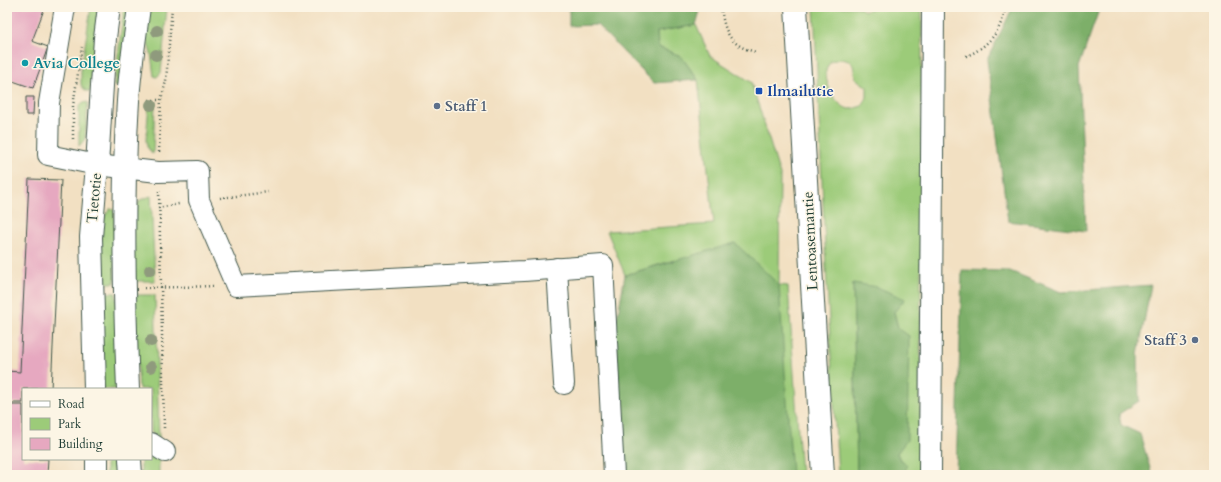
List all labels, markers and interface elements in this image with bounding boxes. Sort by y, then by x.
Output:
place label: Avia College [33,53,120,73]
marker: Avia College [20,58,30,68]
place label: Ilmailutie [767,81,834,101]
marker: Ilmailutie [754,86,764,96]
place label: Staff 1 [445,96,488,116]
marker: Staff 1 [432,101,442,111]
street label: Tietotie [82,172,106,224]
street label: Lentoasemantie [797,191,823,291]
place label: Staff 3 [1144,330,1187,350]
marker: Staff 3 [1190,335,1200,345]
legend [22,388,152,460]
text: Road [58,396,85,412]
text: Park [58,416,82,432]
text: Building [58,436,103,452]

